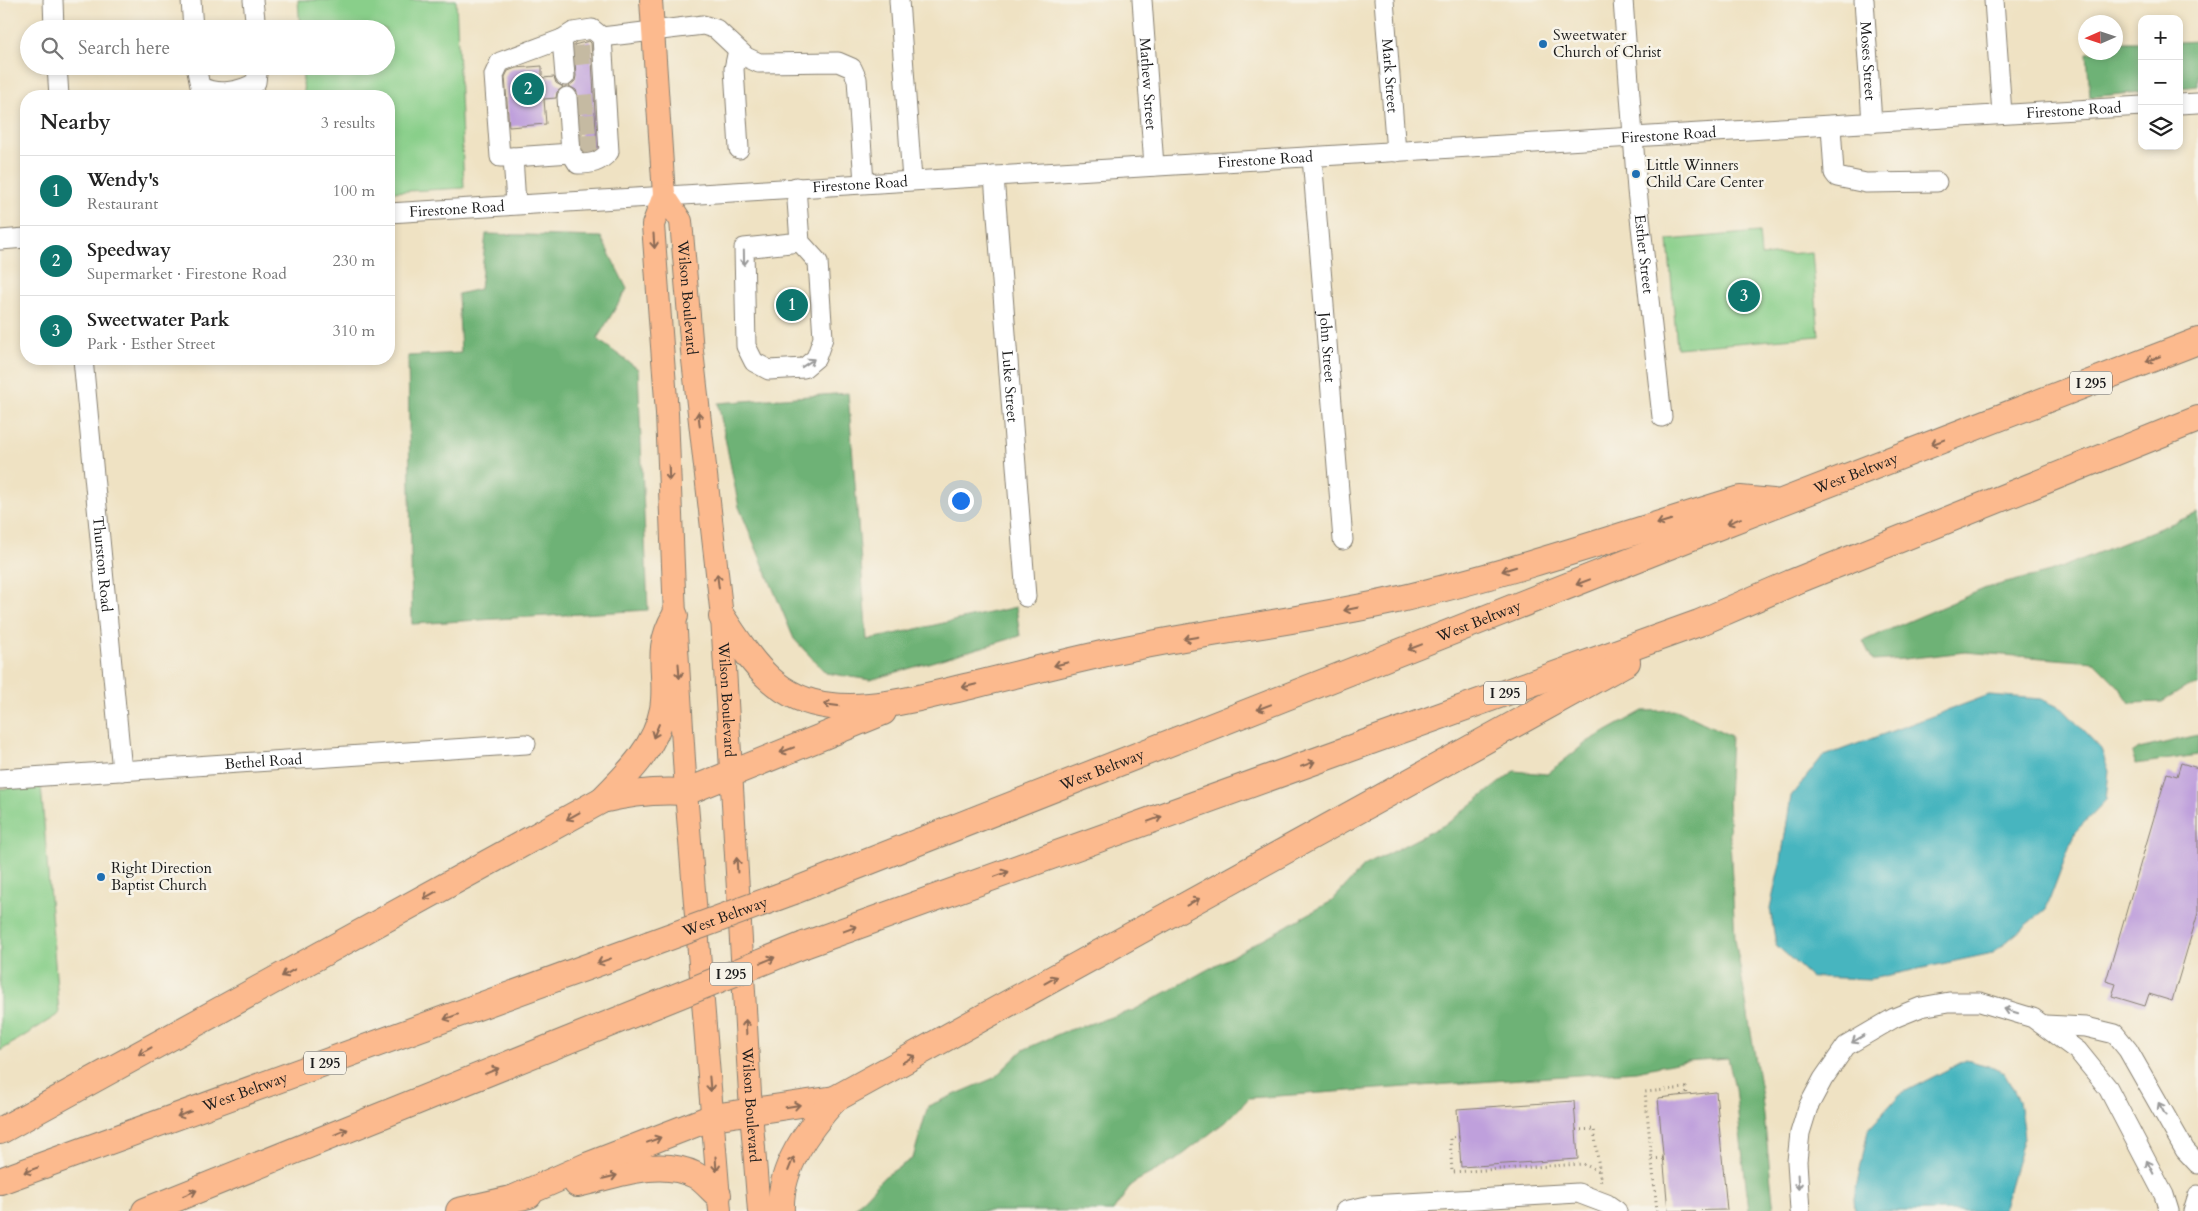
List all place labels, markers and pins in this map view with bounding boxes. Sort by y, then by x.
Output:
place label: Sweetwater Church of Christ [1553,25,1662,62]
marker: Sweetwater Church of Christ [1537,38,1549,50]
pin: 2 [512,70,544,108]
place label: Little Winners Child Care Center [1646,155,1764,192]
marker: Little Winners Child Care Center [1630,168,1642,180]
pin: 3 [1728,277,1760,315]
pin: 1 [776,286,808,324]
place label: Right Direction Baptist Church [111,858,213,895]
marker: Right Direction Baptist Church [95,871,107,883]

